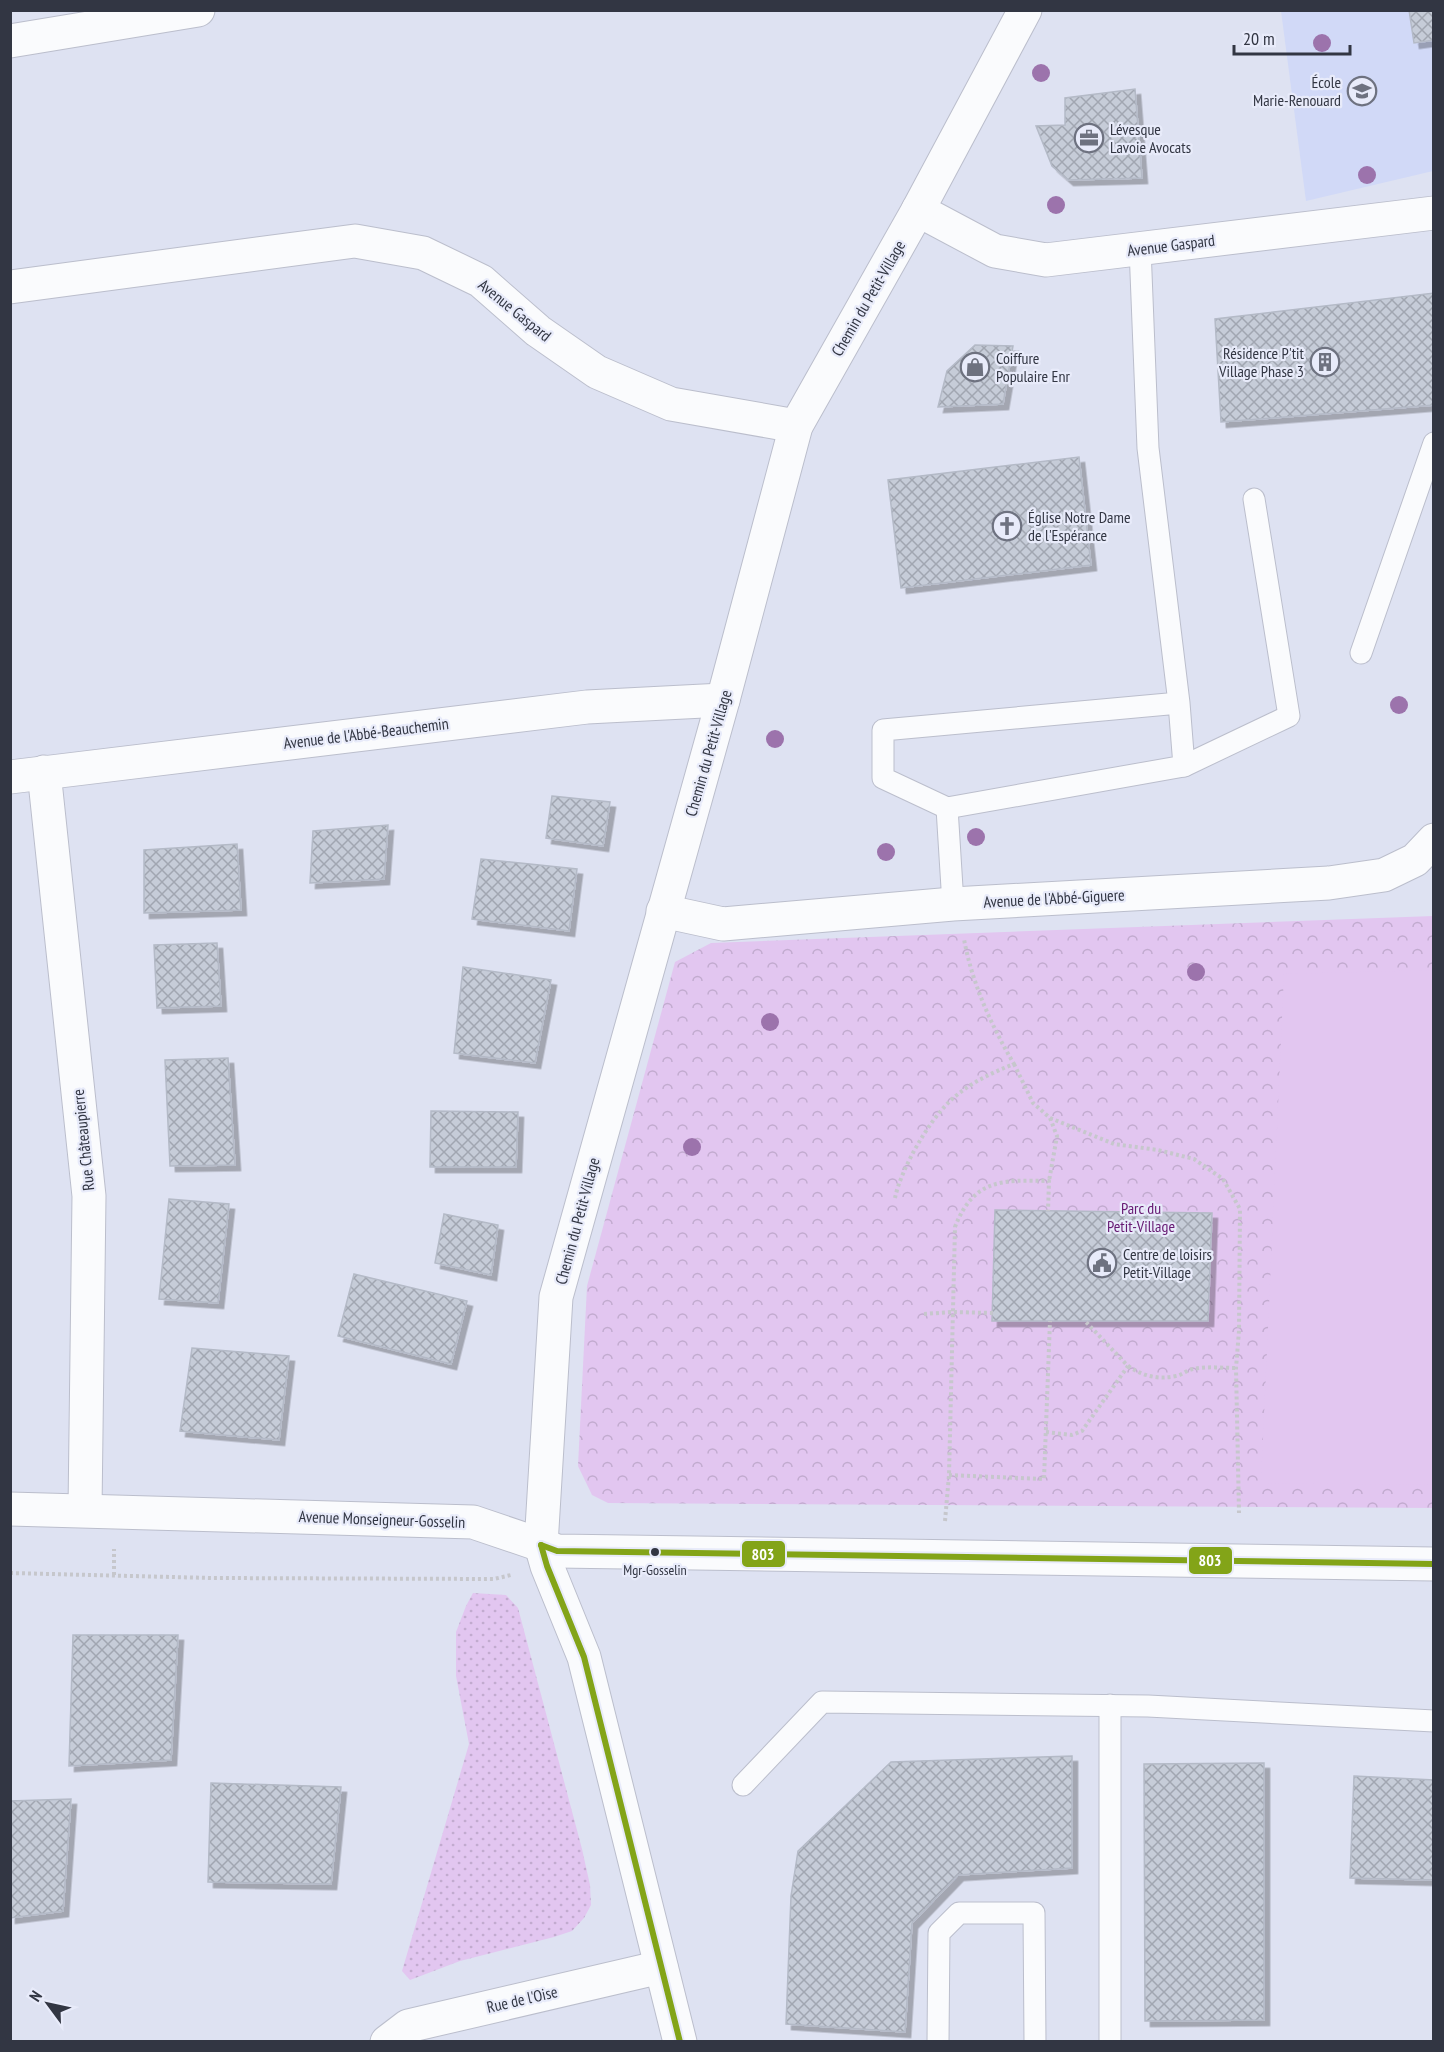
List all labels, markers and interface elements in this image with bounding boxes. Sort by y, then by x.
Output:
scale bar [1234,18,1350,56]
text: 20 m [1243,27,1275,50]
place label: École Marie-Renouard [1253,72,1341,110]
school or university icon: École Marie-Renouard [1346,75,1378,107]
place label: Lévesque Lavoie Avocats [1110,119,1191,157]
office icon: Lévesque Lavoie Avocats [1073,122,1105,154]
street label: Avenue Gaspard [1126,230,1216,260]
street label: Chemin du Petit-Village [827,236,909,360]
street label: Avenue Gaspard [474,274,556,346]
place label: Résidence P'tit Village Phase 3 [1218,343,1305,381]
building icon: Résidence P'tit Village Phase 3 [1309,346,1341,378]
place label: Coiffure Populaire Enr [996,348,1070,386]
shop icon: Coiffure Populaire Enr [959,351,991,383]
place label: Église Notre Dame de l'Espérance [1028,507,1131,545]
church icon: Église Notre Dame de l'Espérance [991,510,1023,542]
street label: Chemin du Petit-Village [680,687,736,819]
street label: Avenue de l'Abbé-Beauchemin [282,713,450,753]
street label: Avenue de l'Abbé-Giguere [983,884,1125,912]
street label: Rue Châteaupierre [68,1088,98,1192]
street label: Chemin du Petit-Village [550,1155,604,1287]
park label: Parc du Petit-Village [1107,1198,1175,1236]
place label: Centre de loisirs Petit-Village [1123,1244,1212,1282]
public building icon: Centre de loisirs Petit-Village [1086,1247,1118,1279]
street label: Avenue Monseigneur-Gosselin [298,1506,466,1532]
line badge: 803 [741,1540,786,1568]
text: 803 [752,1544,774,1564]
marker: Mgr-Gosselin [649,1546,661,1558]
line badge: 803 [1188,1546,1233,1575]
text: 803 [1199,1550,1221,1570]
place label: Mgr-Gosselin [623,1561,687,1579]
north arrow [18,1974,78,2034]
street label: Rue de l'Oise [485,1981,559,2017]
text: N [25,1987,46,2005]

